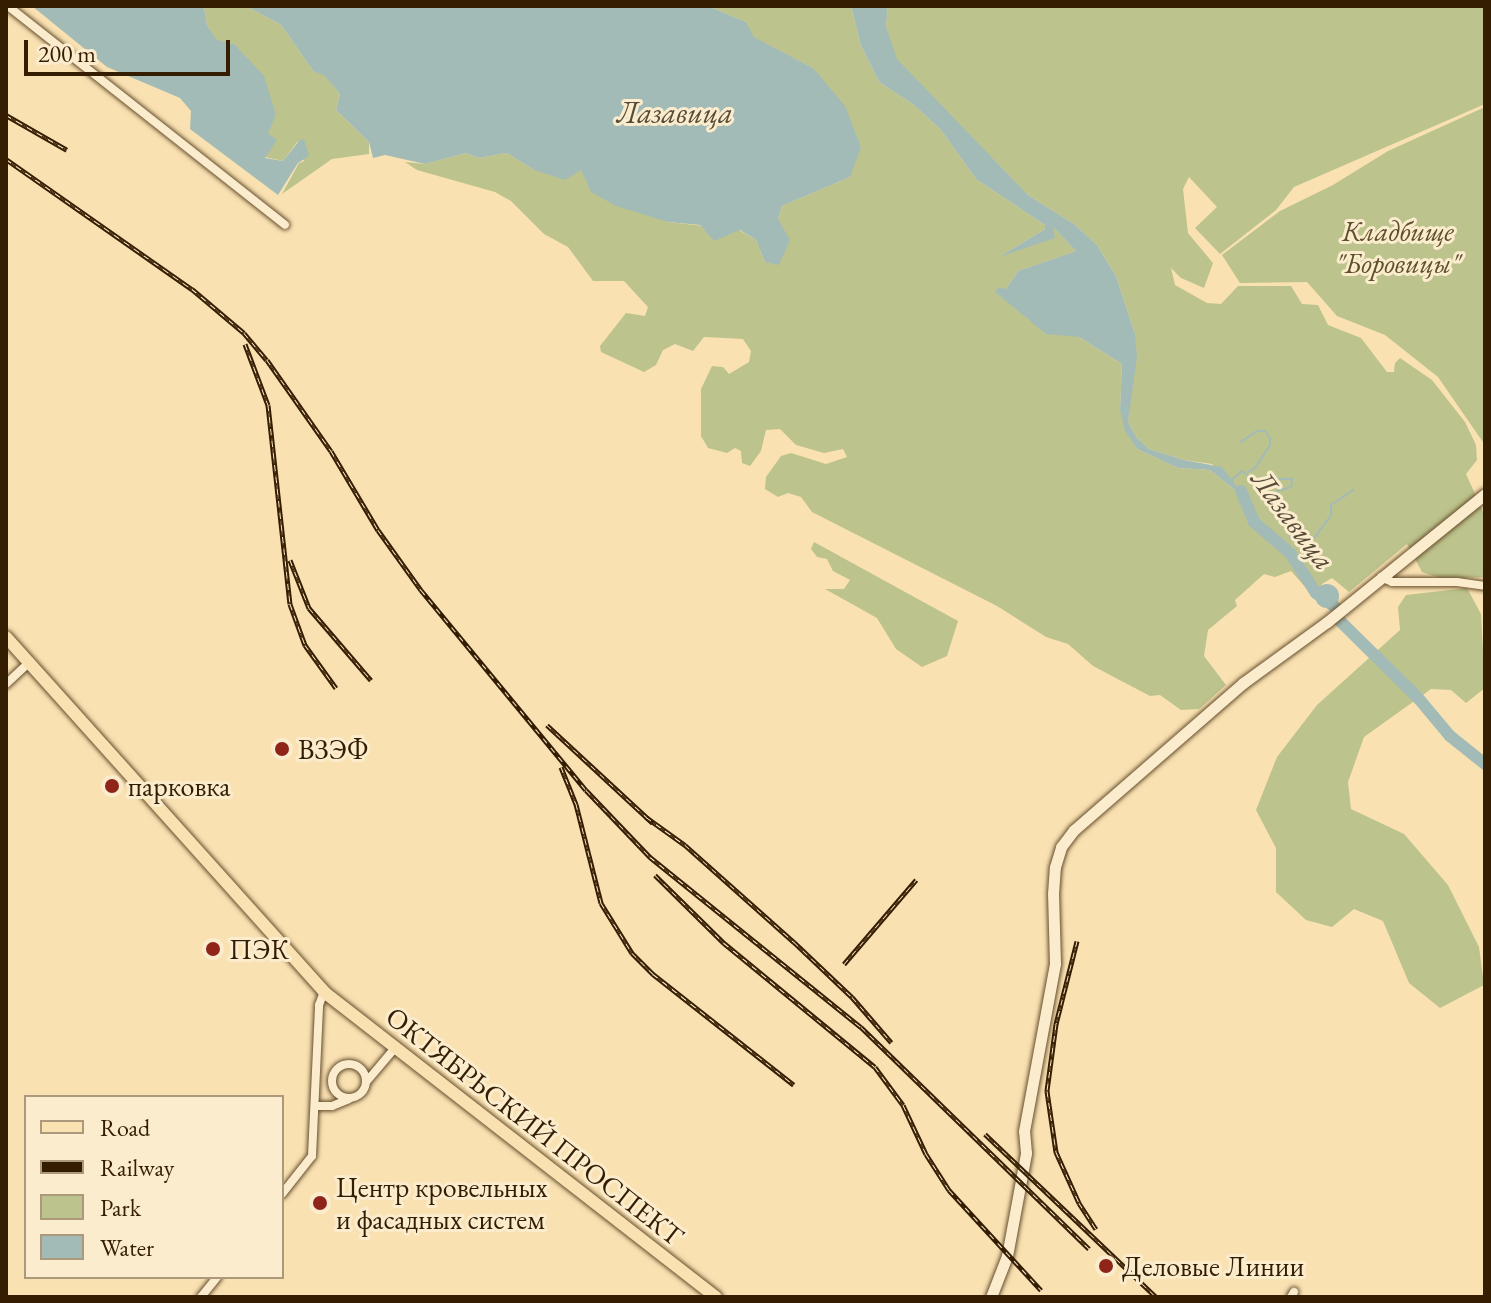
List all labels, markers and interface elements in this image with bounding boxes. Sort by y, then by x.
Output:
scale bar [28,24,234,74]
text: 200 m [38,38,96,69]
water label: Лазавица [617,95,733,131]
park label: Кладбище "Боровицы" [1336,214,1460,280]
water label: Лазавица [1244,463,1342,577]
place label: ВЗЭФ [298,732,368,766]
marker: ВЗЭФ [273,740,291,758]
place label: парковка [128,769,230,803]
marker: парковка [103,777,121,795]
place label: ПЭК [229,932,289,966]
marker: ПЭК [204,940,222,958]
street label: ОКТЯБРЬСКИЙ ПРОСПЕКТ [379,999,691,1253]
legend [24,1095,284,1279]
text: Road [100,1112,150,1143]
text: Railway [100,1152,174,1183]
place label: Центр кровельных и фасадных систем [336,1170,548,1236]
text: Park [100,1192,141,1223]
marker: Центр кровельных и фасадных систем [311,1194,329,1212]
text: Water [100,1232,154,1263]
place label: Деловые Линии [1122,1249,1304,1283]
marker: Деловые Линии [1097,1257,1115,1275]

